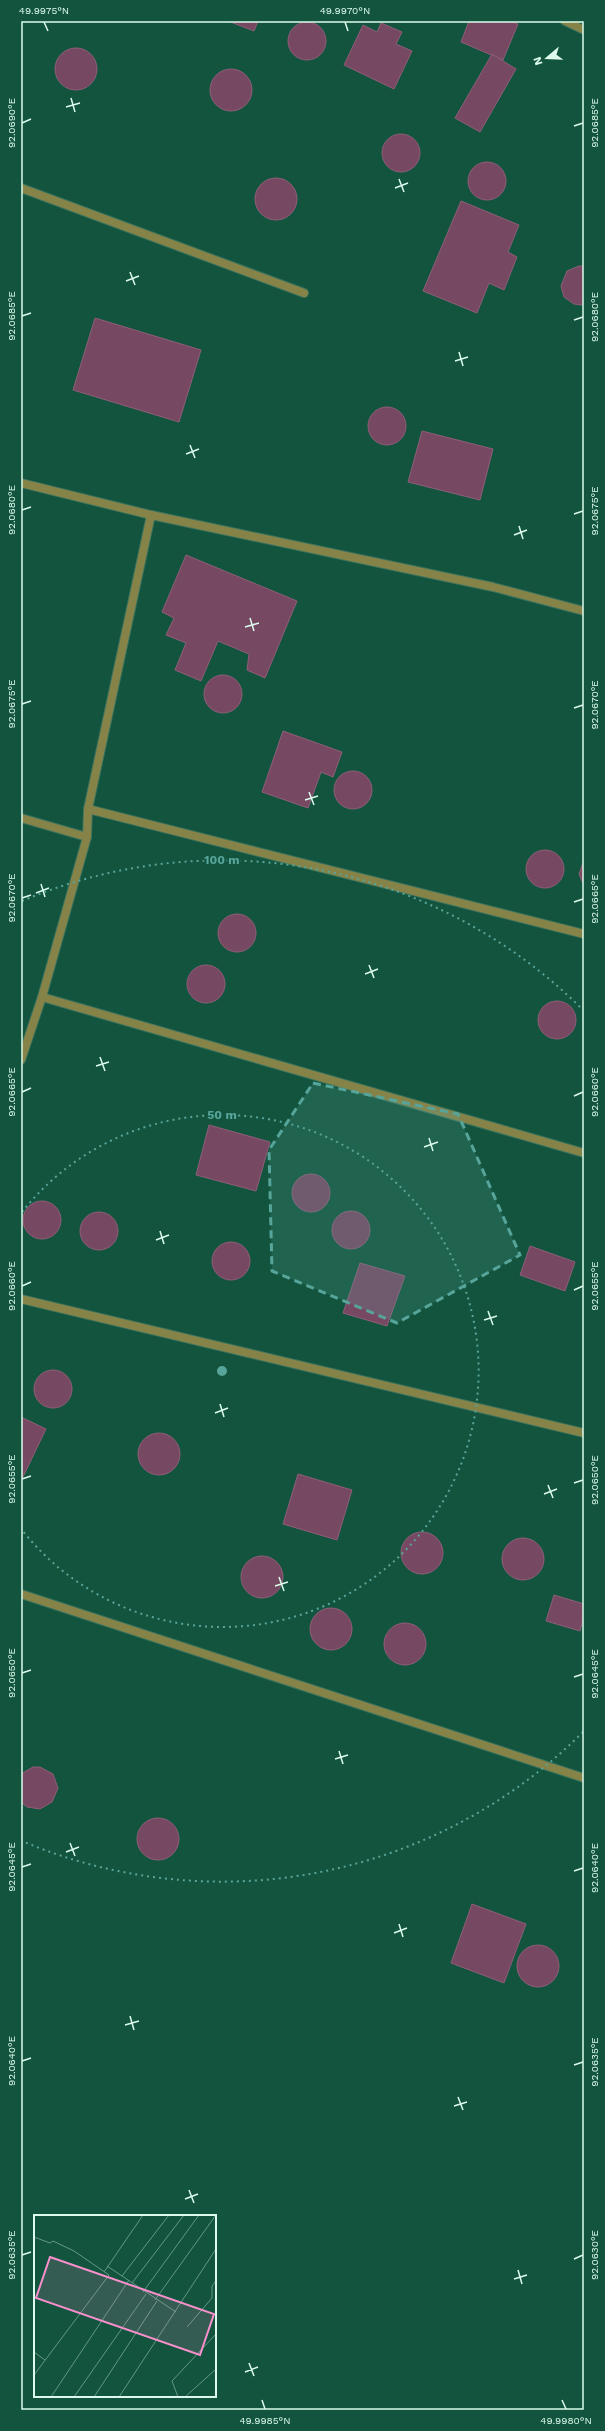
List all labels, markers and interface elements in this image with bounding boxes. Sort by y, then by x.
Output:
text: 49.9975°N [19,5,69,16]
text: 49.9970°N [320,5,370,16]
north arrow [527,38,567,78]
text: N [531,55,545,67]
text: 92.0690°E [6,98,17,148]
text: 92.0685°E [589,98,600,148]
text: 92.0685°E [6,291,17,341]
text: 92.0680°E [589,292,600,342]
text: 92.0680°E [6,485,17,535]
text: 92.0675°E [589,486,600,536]
text: 92.0675°E [6,679,17,729]
text: 92.0670°E [589,680,600,730]
text: 100 m [204,853,240,867]
text: 92.0670°E [6,873,17,923]
text: 92.0665°E [589,874,600,924]
text: 92.0665°E [6,1067,17,1117]
text: 92.0660°E [589,1067,600,1117]
text: 50 m [207,1108,237,1122]
text: 92.0660°E [6,1261,17,1311]
text: 92.0655°E [589,1261,600,1311]
centre of rings [215,1364,229,1378]
text: 92.0655°E [6,1454,17,1504]
text: 92.0650°E [589,1455,600,1505]
text: 92.0650°E [6,1648,17,1698]
text: 92.0645°E [589,1649,600,1699]
text: 92.0645°E [6,1842,17,1892]
text: 92.0640°E [589,1843,600,1893]
text: 92.0640°E [6,2036,17,2086]
text: 92.0635°E [589,2037,600,2087]
inset map [34,2215,216,2397]
text: 92.0635°E [6,2230,17,2280]
text: 92.0630°E [589,2230,600,2280]
text: 49.9985°N [239,2415,291,2426]
text: 49.9980°N [540,2415,592,2426]

